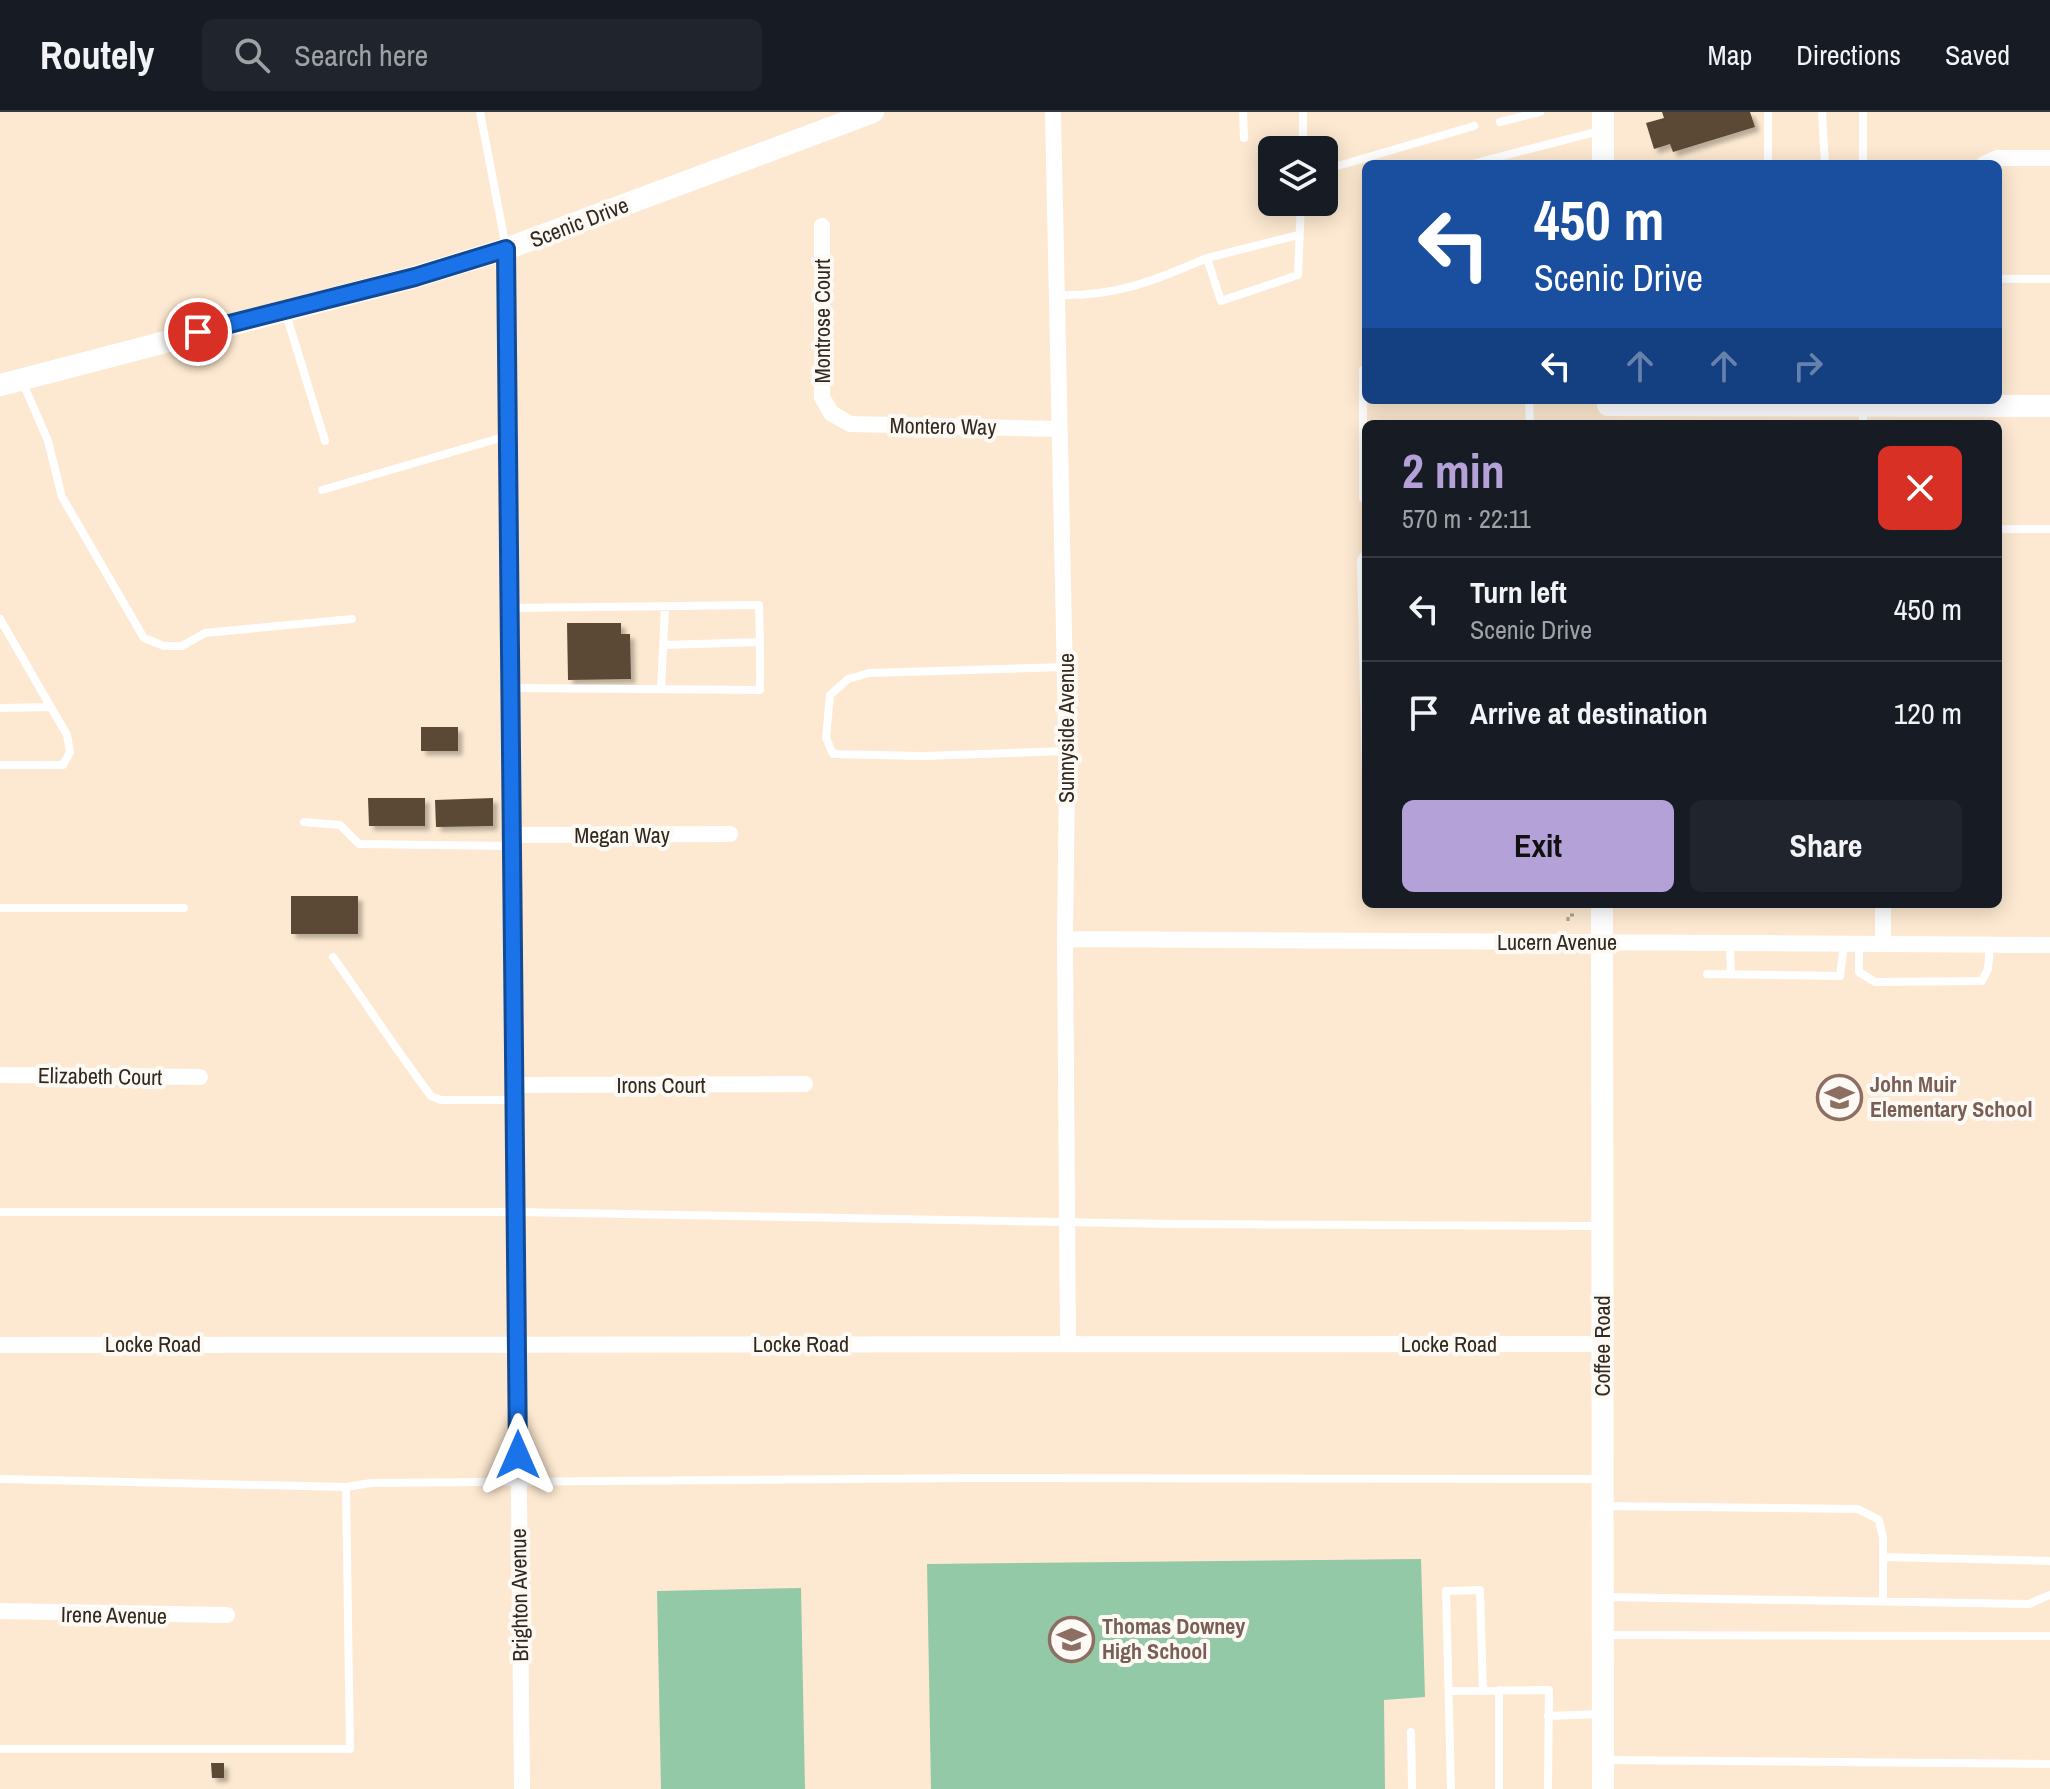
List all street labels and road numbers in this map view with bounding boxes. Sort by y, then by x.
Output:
street label: Scenic Drive [525,189,633,255]
street label: Montrose Court [807,259,837,383]
street label: Montero Way [889,410,997,442]
street label: Sunnyside Avenue [1051,653,1081,803]
street label: Megan Way [574,820,670,850]
street label: Lucern Avenue [1497,927,1617,957]
street label: Elizabeth Court [38,1060,162,1092]
street label: Irons Court [616,1070,706,1100]
street label: Coffee Road [1587,1296,1617,1396]
street label: Locke Road [105,1329,201,1359]
street label: Locke Road [753,1329,849,1359]
street label: Locke Road [1401,1329,1497,1359]
street label: Brighton Avenue [503,1528,535,1662]
street label: Irene Avenue [61,1599,167,1631]

